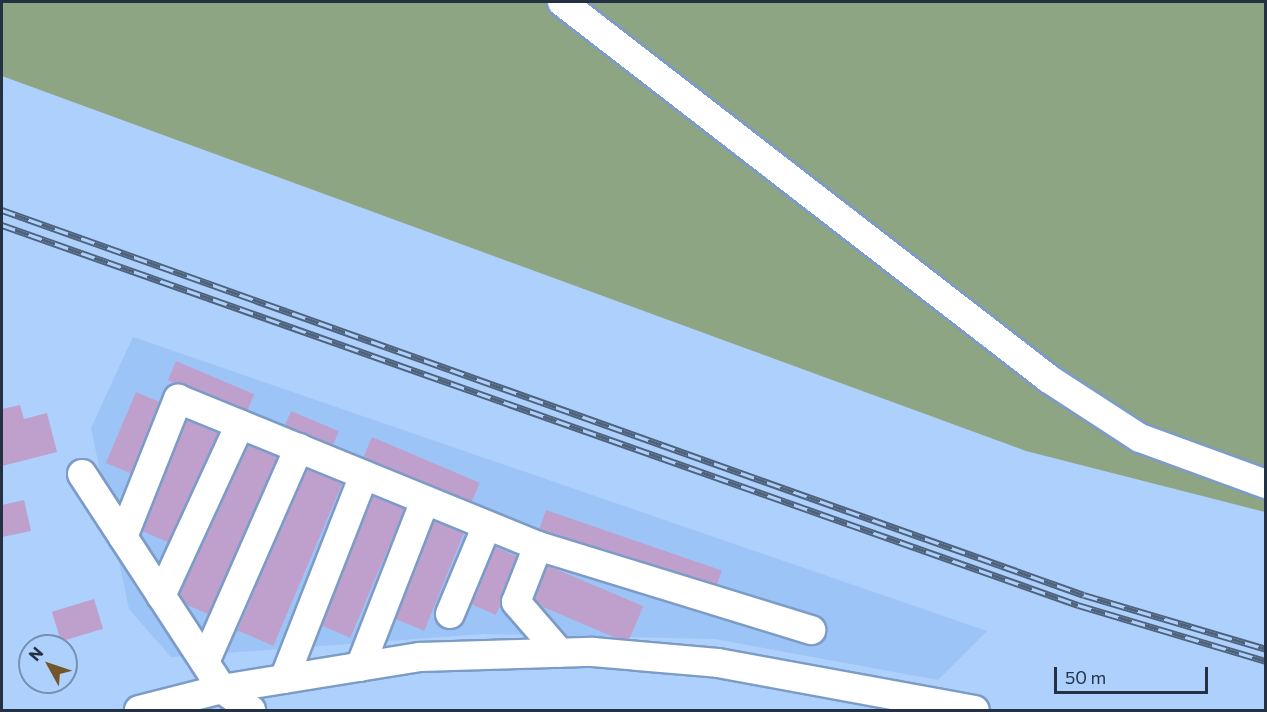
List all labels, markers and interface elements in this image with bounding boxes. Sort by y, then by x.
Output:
north arrow [18,634,78,694]
text: N [24,643,46,664]
scale bar [1057,655,1212,693]
text: 50 m [1065,666,1106,688]

